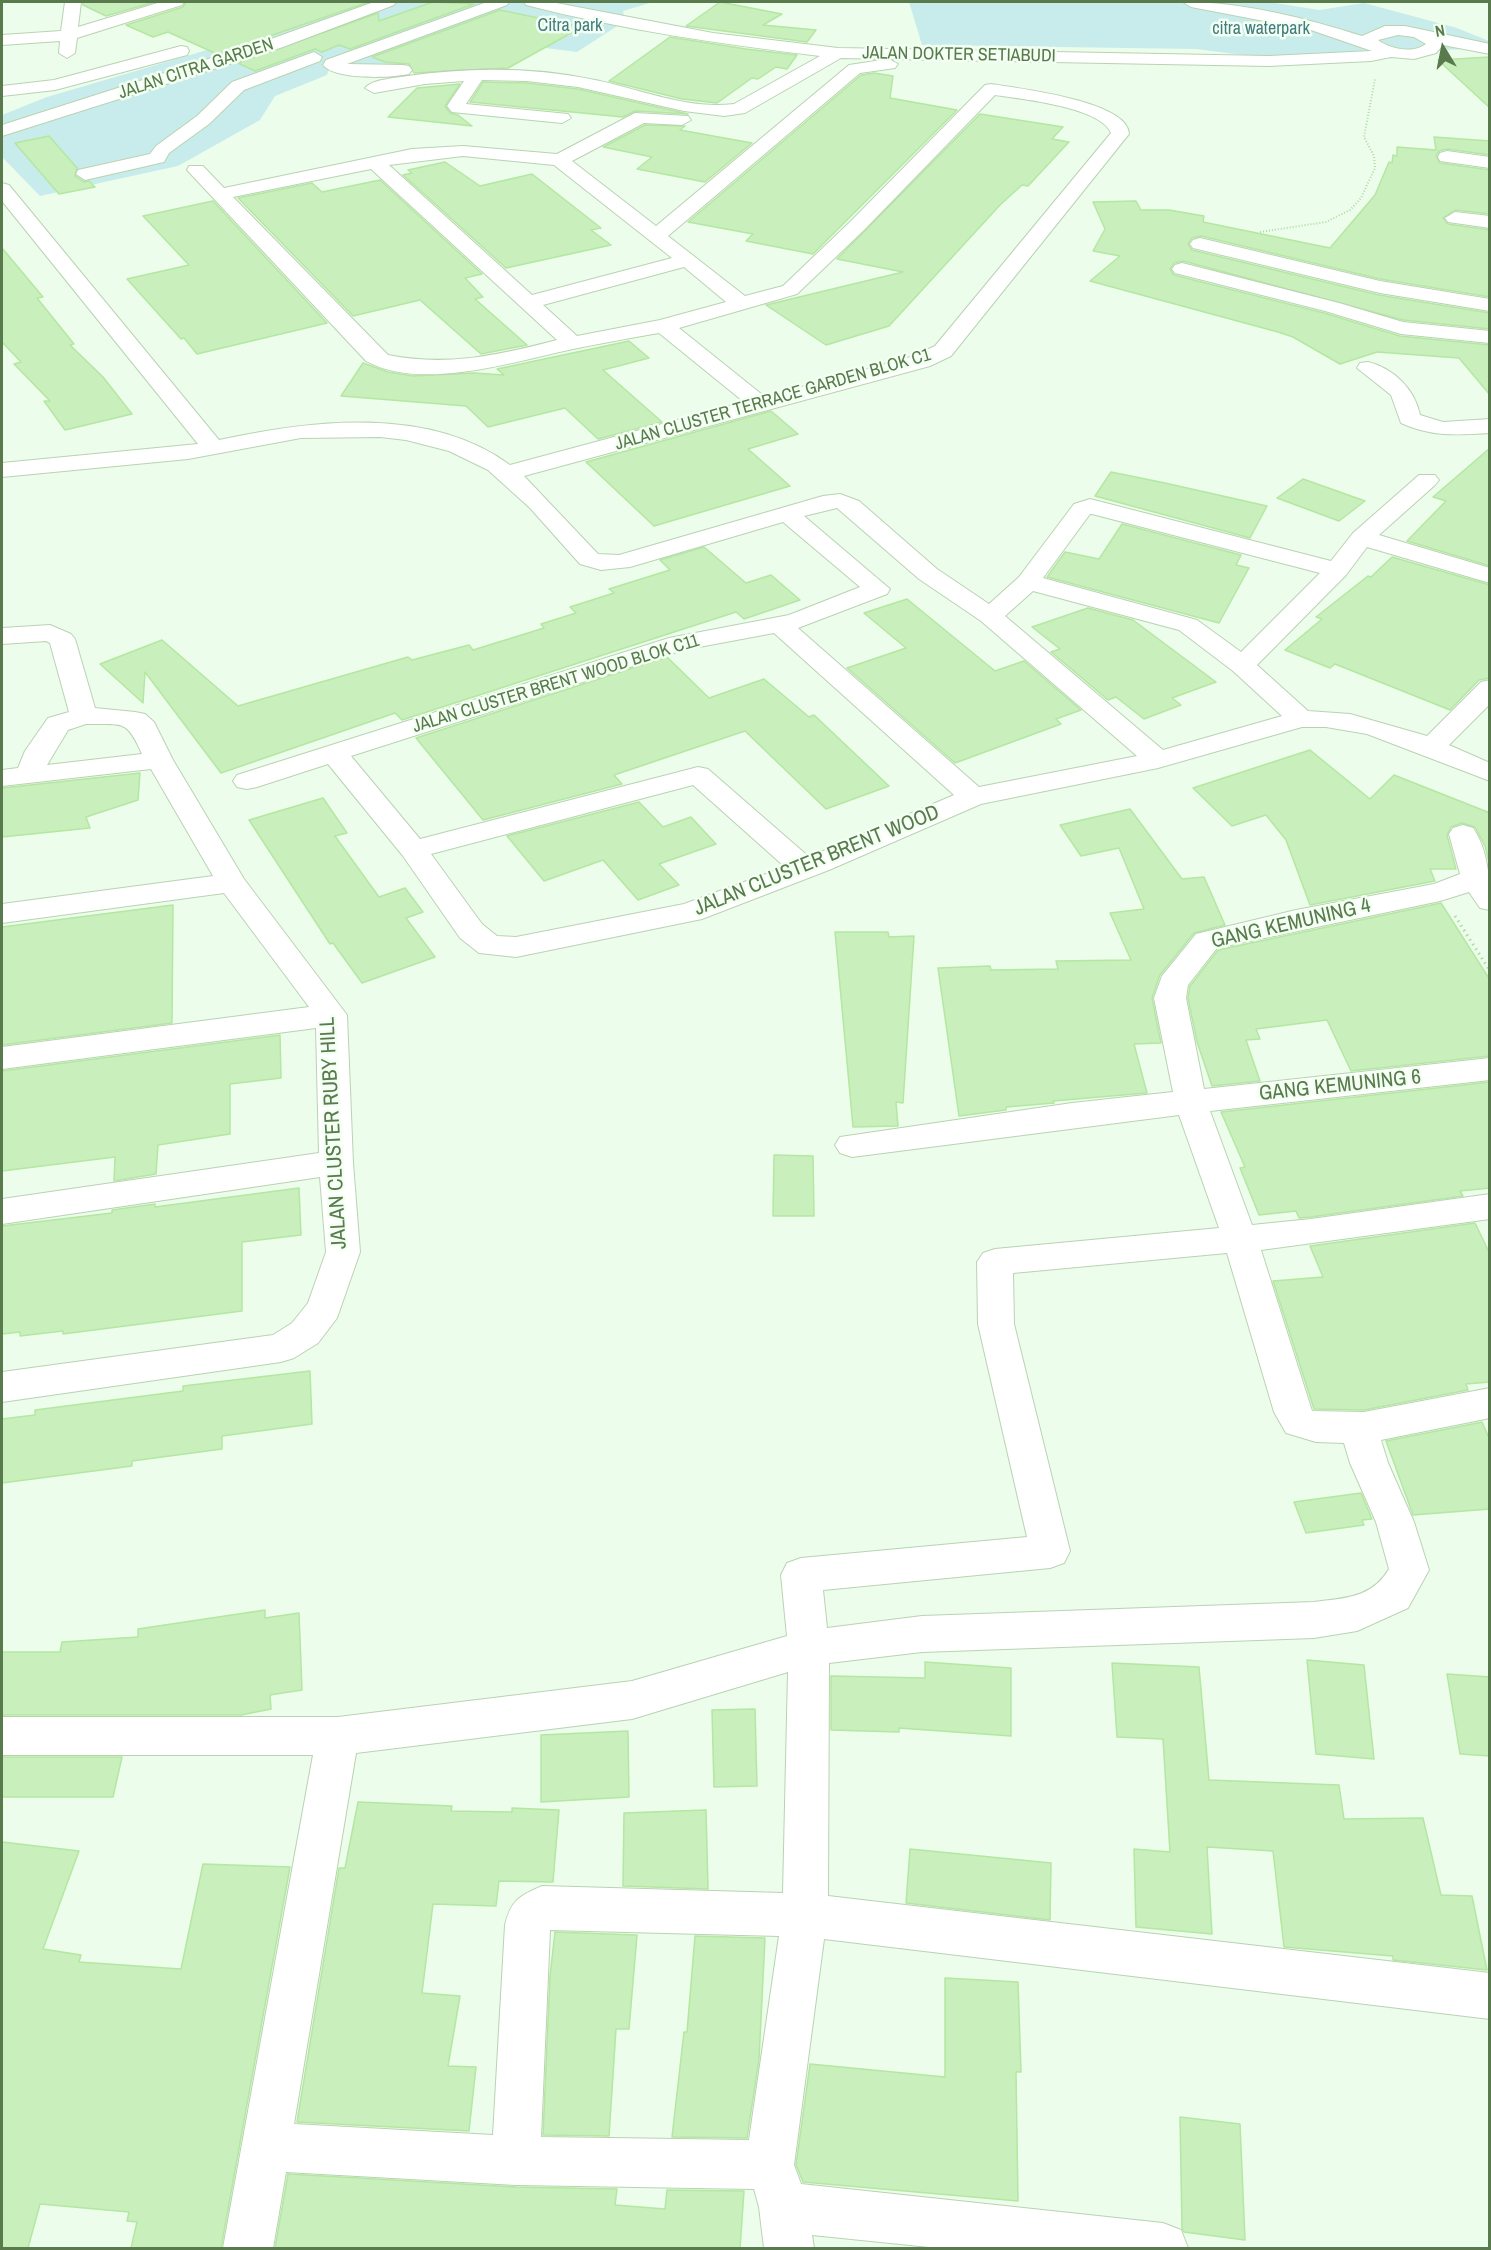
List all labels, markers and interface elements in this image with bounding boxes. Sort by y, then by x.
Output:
park label: Citra park [538,15,602,37]
park label: citra waterpark [1212,18,1310,40]
north arrow [1413,18,1473,78]
text: N [1433,19,1446,42]
street label: JALAN CITRA GARDEN [116,34,276,104]
street label: JALAN DOKTER SETIABUDI [862,43,1056,67]
street label: JALAN CLUSTER TERRACE GARDEN BLOK C1 [613,345,933,455]
street label: JALAN CLUSTER BRENT WOOD BLOK C11 [410,630,702,738]
street label: JALAN CLUSTER BRENT WOOD [691,800,943,922]
street label: GANG KEMUNING 4 [1209,893,1373,955]
street label: JALAN CLUSTER RUBY HILL [315,1016,353,1250]
street label: GANG KEMUNING 6 [1258,1065,1422,1107]

